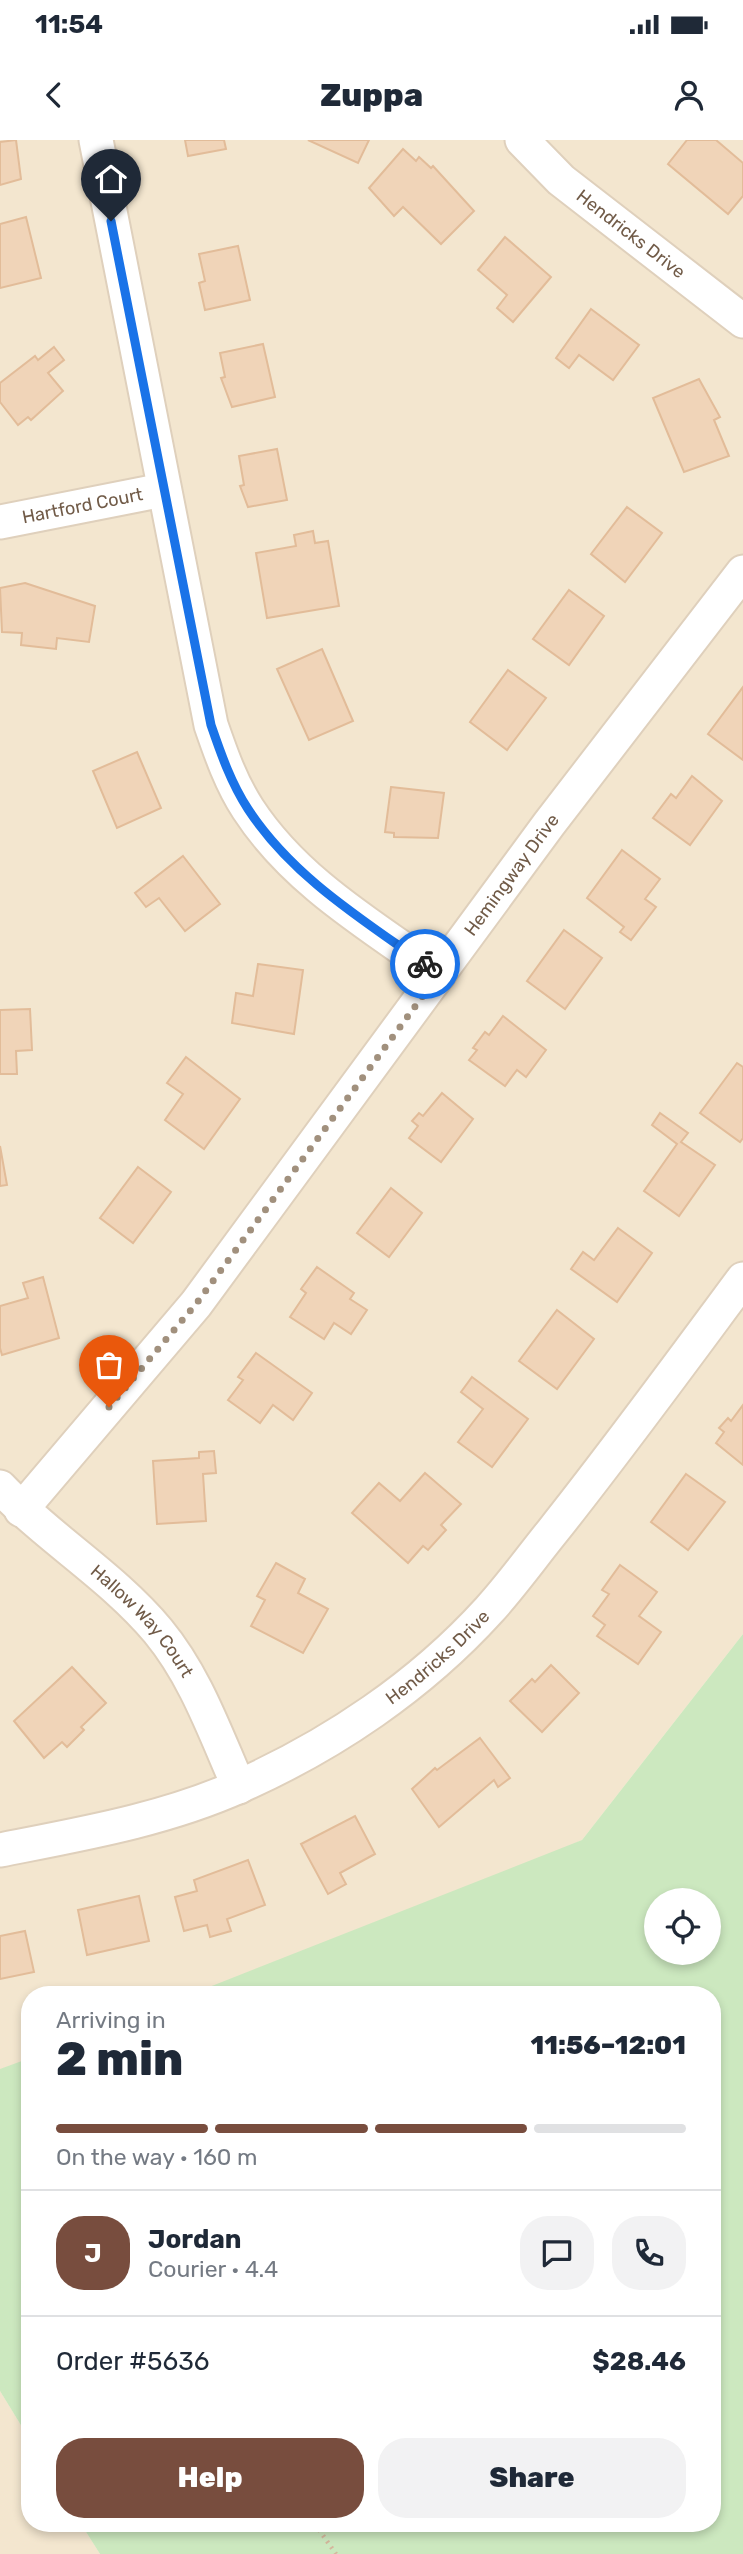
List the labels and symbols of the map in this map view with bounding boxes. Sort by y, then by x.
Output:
pin [81,149,141,221]
street label: Hendricks Drive [572,185,690,283]
street label: Hartford Court [20,483,145,528]
street label: Hemingway Drive [459,809,564,940]
courier [390,929,460,999]
pin [79,1335,139,1407]
street label: Hallow Way Court [86,1560,198,1681]
street label: Hendricks Drive [381,1606,494,1709]

